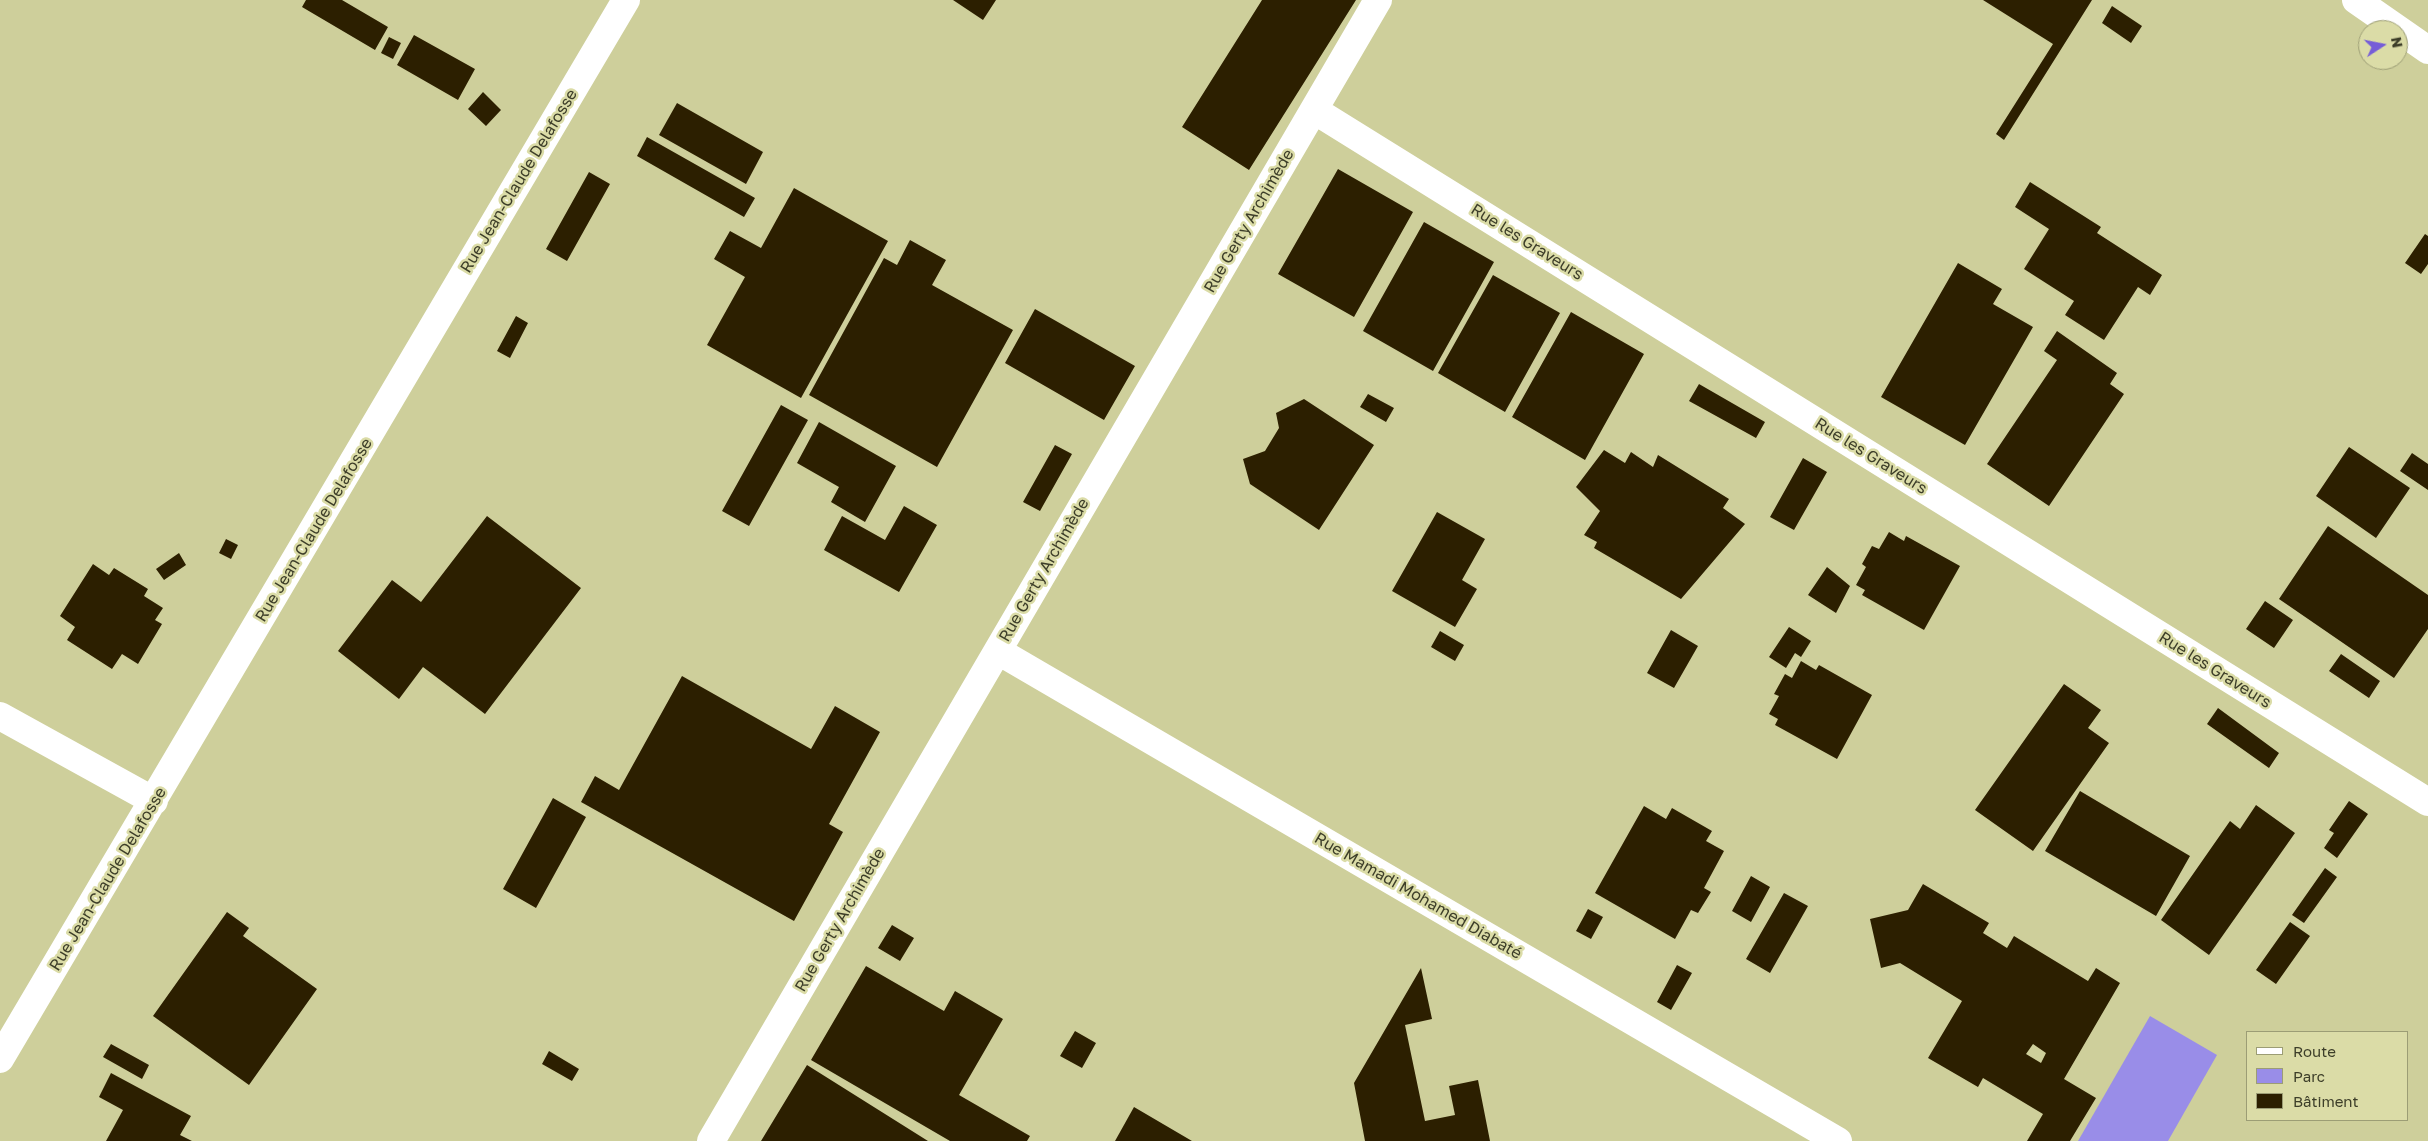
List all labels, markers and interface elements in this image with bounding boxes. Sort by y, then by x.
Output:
north arrow [2358,20,2408,70]
text: N [2388,35,2407,49]
street label: Rue Jean-Claude Delafosse [457,86,581,276]
street label: Rue Gerty Archimède [1200,146,1298,296]
street label: Rue les Graveurs [1467,200,1587,284]
street label: Rue les Graveurs [1811,414,1931,498]
street label: Rue Jean-Claude Delafosse [252,435,376,625]
street label: Rue Gerty Archimède [995,495,1093,645]
street label: Rue les Graveurs [2155,628,2275,712]
street label: Rue Jean-Claude Delafosse [46,784,170,974]
street label: Rue Mamadi Mohamed Diabaté [1311,829,1525,963]
street label: Rue Gerty Archimède [791,845,889,995]
legend [2246,1031,2408,1121]
text: Route [2293,1042,2336,1060]
text: Parc [2293,1067,2325,1085]
text: Bâtiment [2293,1092,2358,1110]

